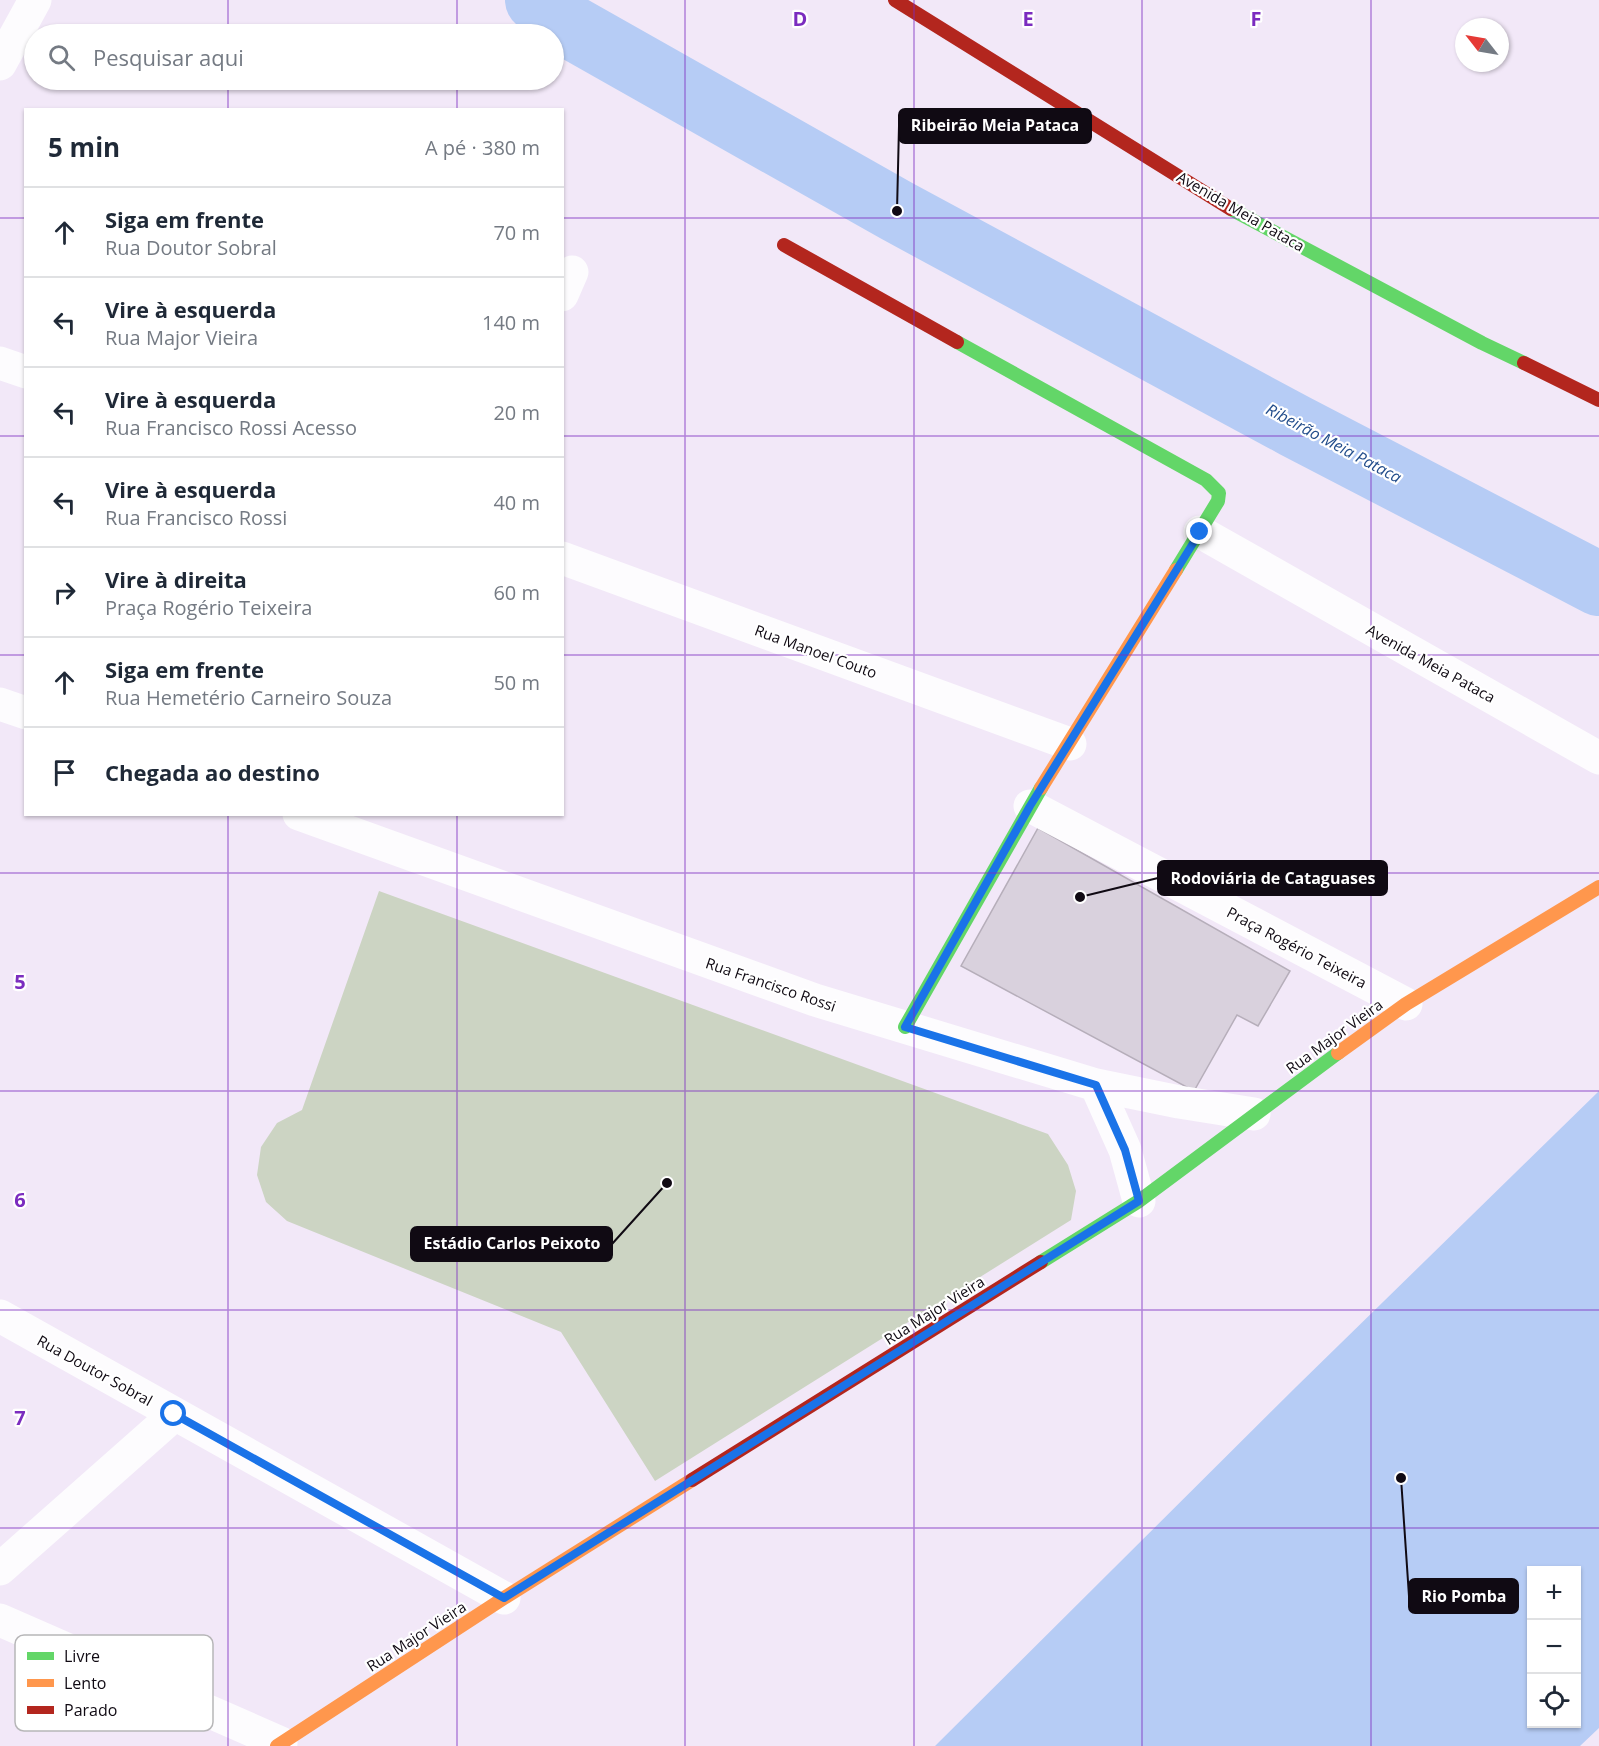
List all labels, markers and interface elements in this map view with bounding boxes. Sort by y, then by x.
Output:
text: D [793,5,807,32]
text: E [1022,5,1034,32]
text: F [1251,5,1261,32]
north arrow [1455,18,1509,72]
search box [24,24,564,90]
icon: search [45,41,78,74]
text: Pesquisar aqui [93,42,244,72]
callout: Ribeirão Meia Pataca [899,109,1091,143]
text: Ribeirão Meia Pataca [911,114,1079,136]
text: 5 min [48,129,120,165]
text: A pé · 380 m [425,134,540,161]
street label: Avenida Meia Pataca [1174,166,1308,256]
text: Siga em frente [105,204,264,234]
icon: ahead [48,216,81,249]
text: 70 m [493,219,540,246]
text: Rua Doutor Sobral [105,234,277,261]
text: Vire à esquerda [105,294,276,324]
icon: left [48,306,81,339]
text: 140 m [482,309,540,336]
text: Rua Major Vieira [105,324,258,351]
text: Vire à esquerda [105,384,276,414]
icon: left [48,396,81,429]
water label: Ribeirão Meia Pataca [1262,398,1406,488]
text: 20 m [493,399,540,426]
text: Rua Francisco Rossi Acesso [105,414,357,441]
text: Vire à esquerda [105,474,276,504]
icon: left [48,486,81,519]
text: 40 m [493,489,540,516]
text: Rua Francisco Rossi [105,504,287,531]
route end [1186,518,1212,544]
text: Vire à direita [105,564,247,594]
icon: right [48,576,81,609]
text: 60 m [493,579,540,606]
text: Praça Rogério Teixeira [105,594,312,621]
street label: Avenida Meia Pataca [1363,619,1499,707]
street label: Rua Manoel Couto [752,620,880,682]
text: Siga em frente [105,654,264,684]
icon: ahead [48,666,81,699]
text: 50 m [493,669,540,696]
text: Rua Hemetério Carneiro Souza [105,684,392,711]
icon: arrive [48,756,81,789]
text: Chegada ao destino [105,757,320,787]
callout: Rodoviária de Cataguases [1158,861,1387,895]
text: Rodoviária de Cataguases [1171,867,1375,889]
street label: Praça Rogério Teixeira [1224,902,1370,992]
street label: Rua Francisco Rossi [703,952,839,1016]
text: 5 [14,968,26,995]
street label: Rua Major Vieira [1282,994,1386,1078]
text: 6 [14,1186,26,1213]
callout: Estádio Carlos Peixoto [411,1227,612,1261]
text: Estádio Carlos Peixoto [423,1232,601,1254]
street label: Rua Major Vieira [880,1271,988,1349]
street label: Rua Doutor Sobral [34,1330,156,1410]
route start [160,1400,186,1426]
text: 7 [14,1404,26,1431]
map controls [1527,1566,1581,1728]
button: + [1527,1566,1581,1620]
callout: Rio Pomba [1409,1579,1518,1613]
text: Rio Pomba [1422,1585,1506,1607]
street label: Rua Major Vieira [362,1596,470,1676]
button: − [1527,1620,1581,1674]
legend [15,1635,213,1731]
text: Livre [64,1645,100,1667]
text: Lento [64,1672,106,1694]
button: locate [1527,1674,1581,1728]
text: Parado [64,1699,117,1721]

